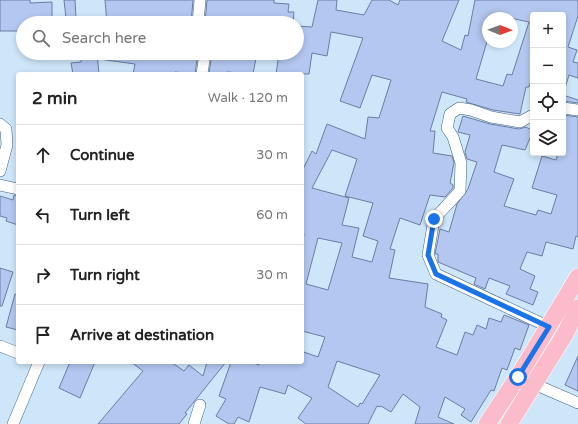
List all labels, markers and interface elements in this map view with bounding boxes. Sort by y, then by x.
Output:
north arrow [482,12,518,48]
map controls [530,12,566,156]
button: + [530,12,566,48]
search box [16,16,304,60]
icon: search [30,27,52,49]
text: Search here [62,29,146,47]
button: − [530,48,566,84]
button: locate [530,84,566,120]
text: 2 min [32,88,77,109]
text: Walk · 120 m [208,90,288,106]
button: layers [530,120,566,156]
icon: ahead [32,144,54,166]
text: Continue [70,146,134,164]
text: 30 m [256,147,288,163]
icon: left [32,204,54,226]
text: Turn left [70,206,130,224]
text: 60 m [256,207,288,223]
route end [425,210,443,228]
icon: right [32,264,54,286]
text: Turn right [70,266,140,284]
text: 30 m [256,267,288,283]
icon: arrive [32,324,54,346]
text: Arrive at destination [70,326,214,344]
route start [509,368,527,386]

